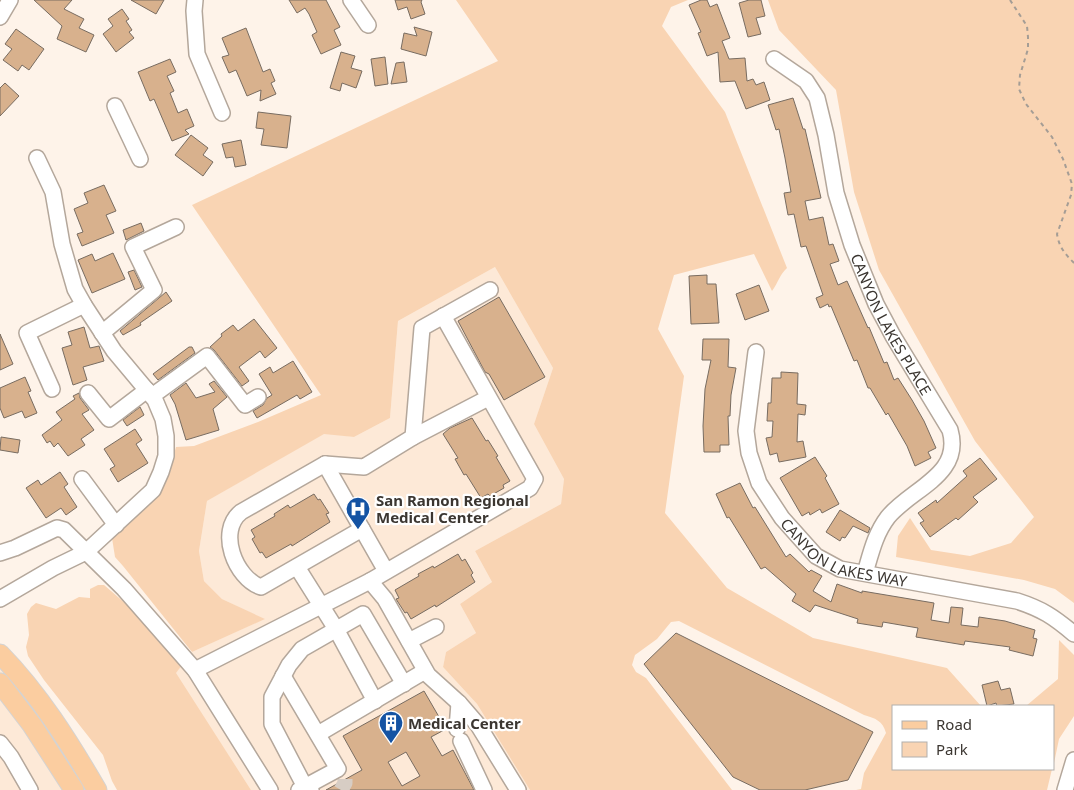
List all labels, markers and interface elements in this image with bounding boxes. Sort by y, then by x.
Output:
street label: CANYON LAKES PLACE [847,251,936,399]
place label: San Ramon Regional Medical Center [376,490,529,527]
hospital icon: San Ramon Regional Medical Center [345,496,371,530]
street label: CANYON LAKES WAY [776,513,909,591]
legend [892,705,1054,770]
building icon: Medical Center [378,710,404,744]
place label: Medical Center [408,713,521,733]
text: Road [936,714,972,734]
text: Park [936,739,968,759]

